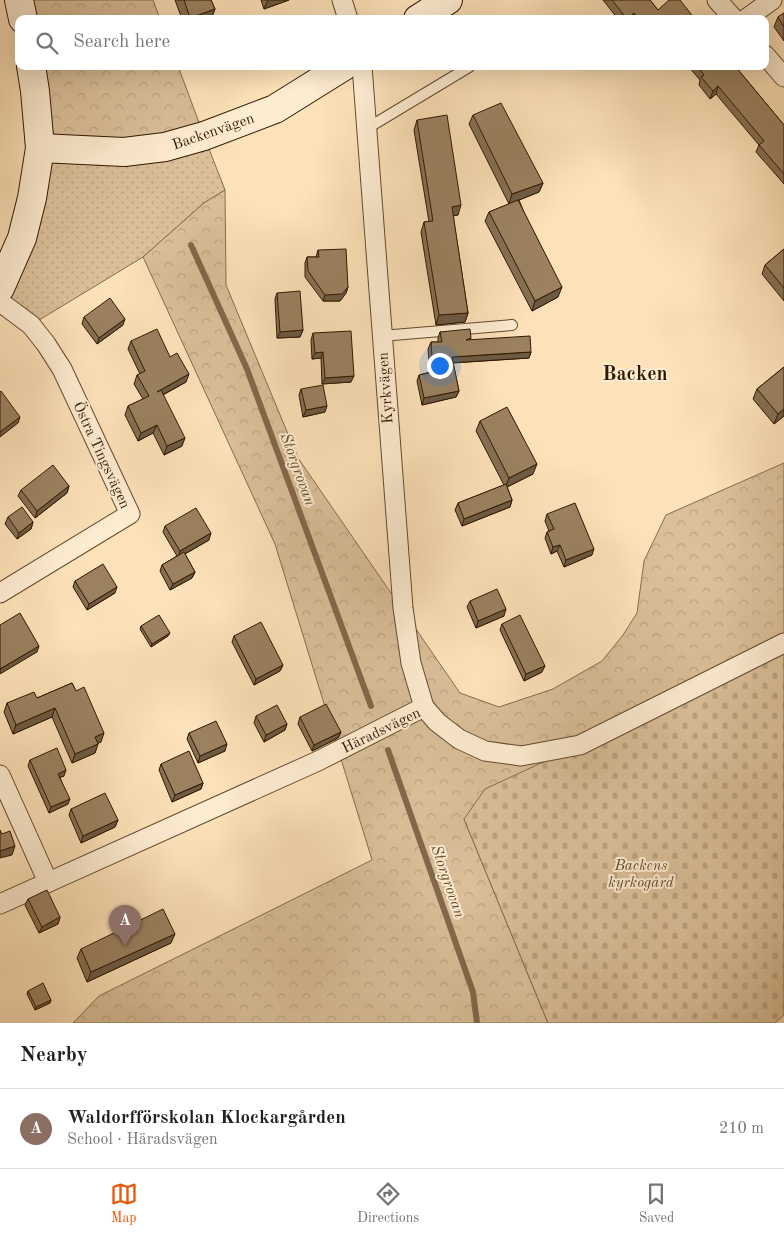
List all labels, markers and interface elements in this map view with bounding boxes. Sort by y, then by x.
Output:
search box [15,15,769,70]
icon: search [33,29,61,57]
text: Search here [73,33,170,52]
street label: Backenvägen [171,111,256,153]
street label: Kyrkvägen [377,352,396,424]
your location [427,353,453,379]
district label: Backen [602,365,668,385]
street label: Östra Tingsvägen [69,399,135,511]
water label: Storgrovan [277,431,318,508]
street label: Häradsvägen [340,706,423,757]
water label: Storgrovan [427,843,467,920]
park label: Backens kyrkogård [608,859,675,891]
pin: A [109,905,141,946]
text: Nearby [20,1045,88,1066]
text: Waldorfförskolan Klockargården [67,1109,346,1128]
text: A [30,1121,42,1137]
text: 210 m [719,1121,764,1137]
text: School · Häradsvägen [67,1132,218,1148]
tab: Map [110,1180,138,1227]
tab: Directions [357,1180,419,1227]
tab: Saved [639,1180,674,1227]

